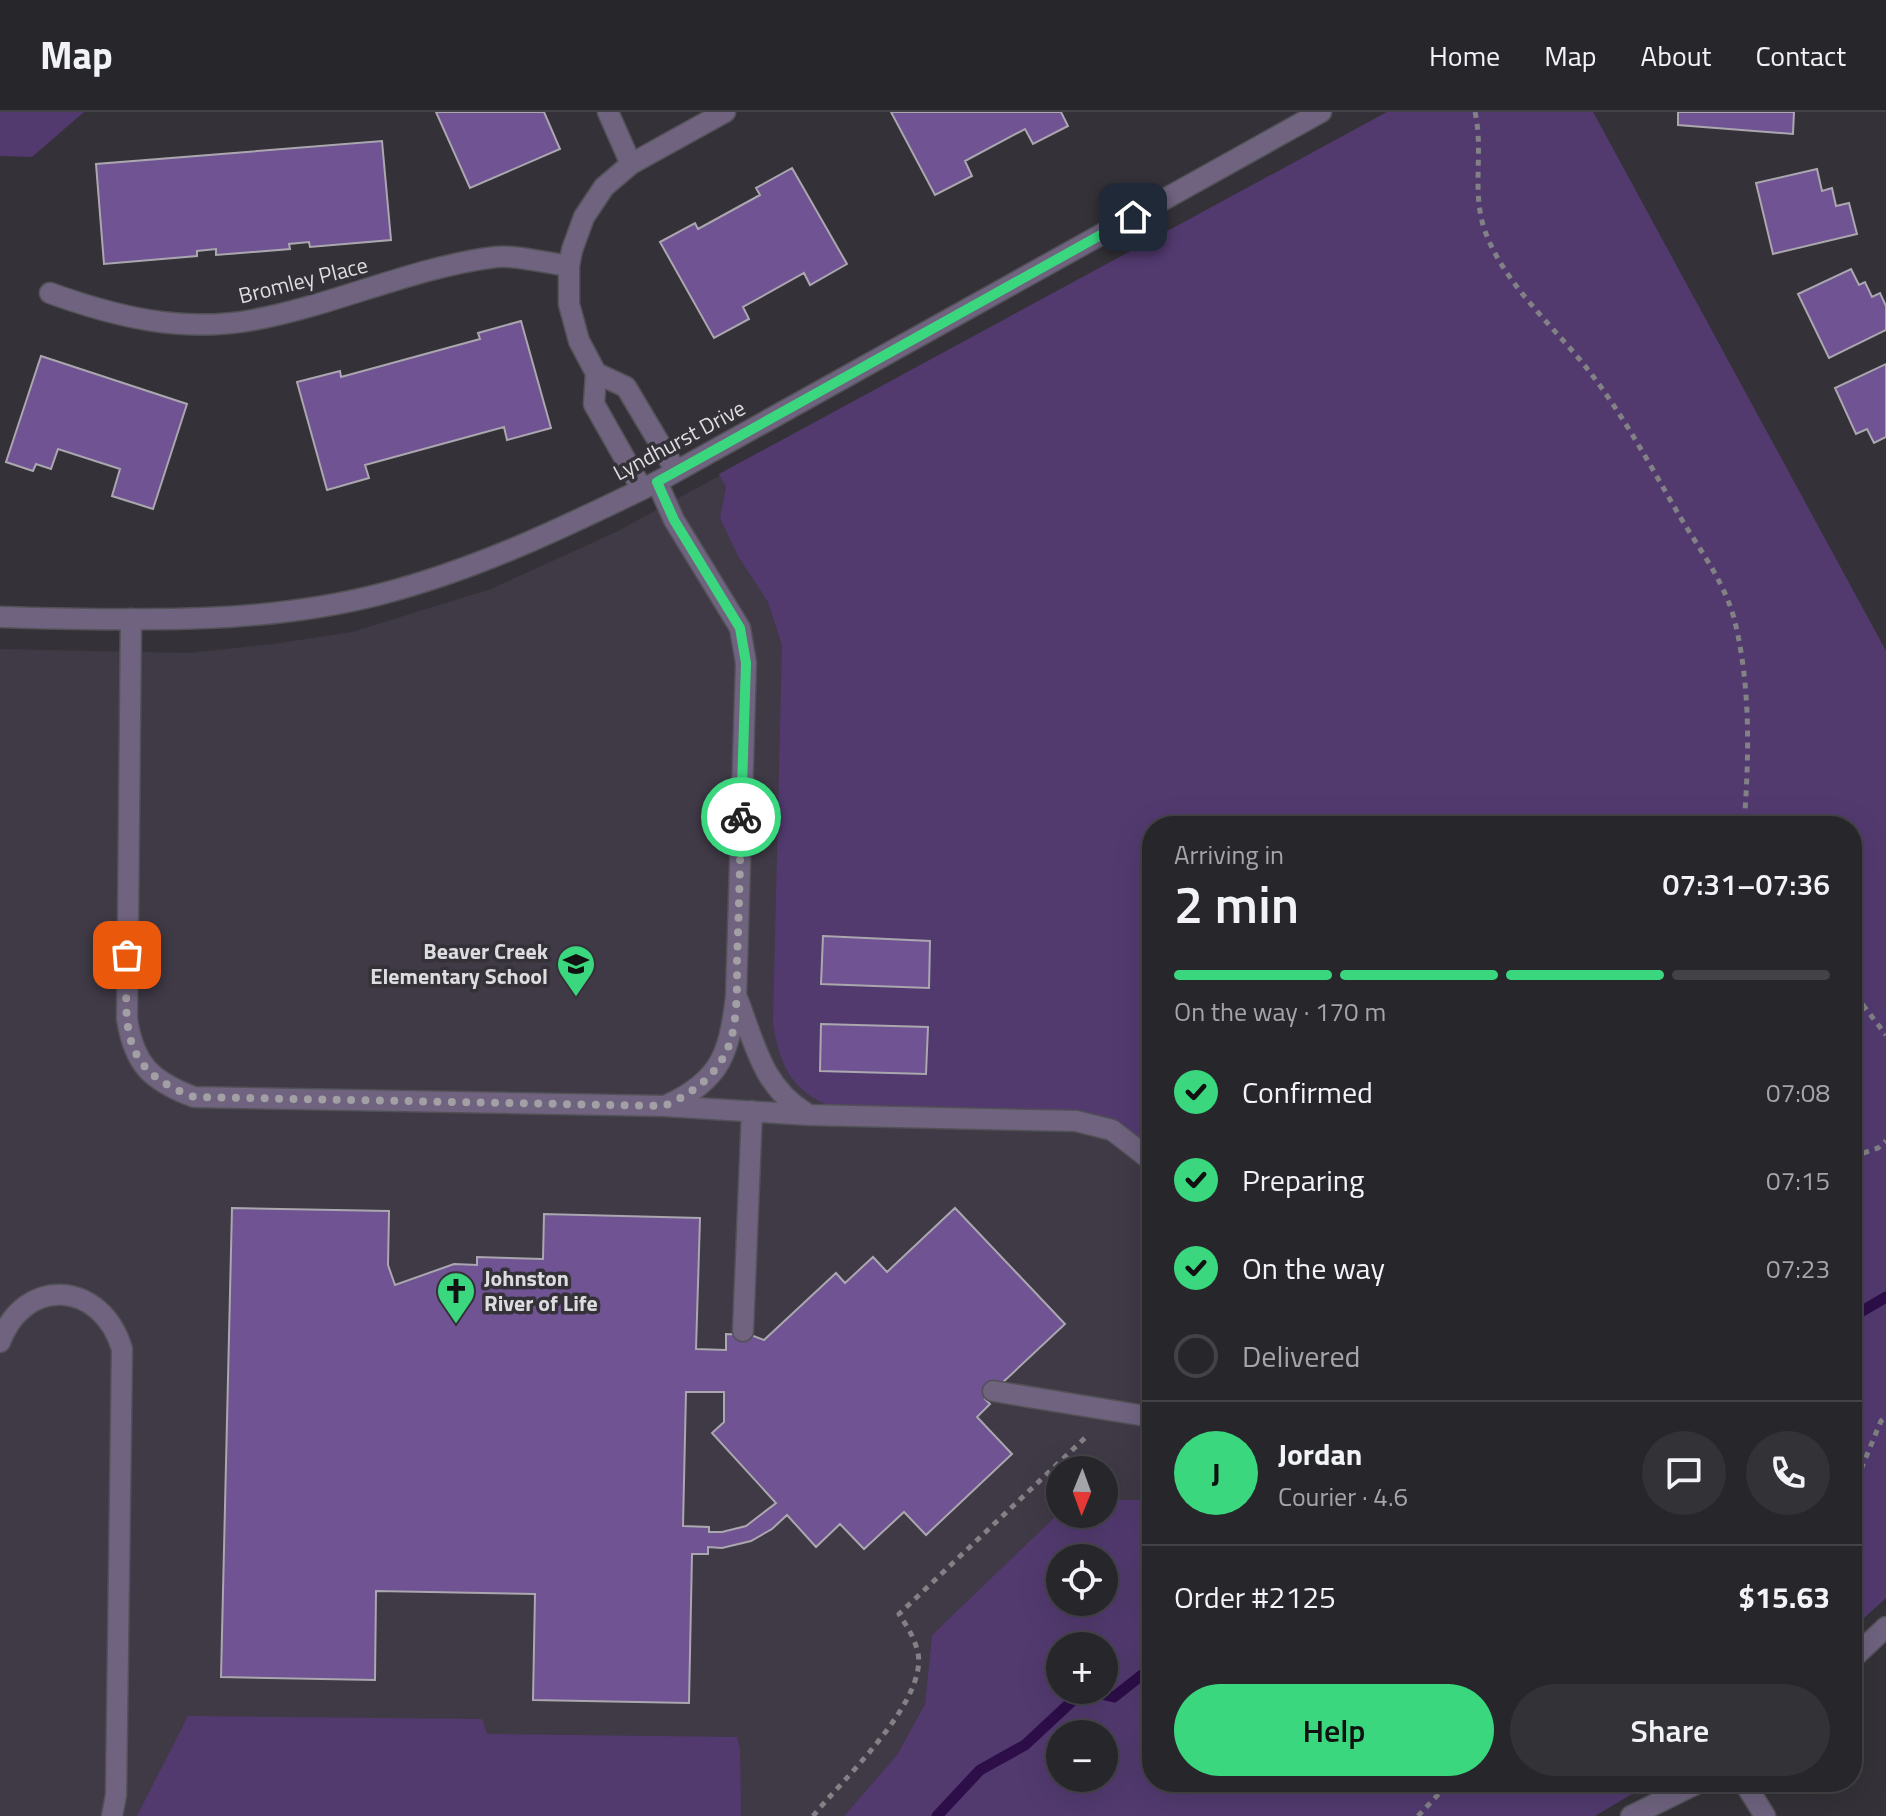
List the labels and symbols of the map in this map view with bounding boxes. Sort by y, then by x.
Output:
pin [1099,183,1167,251]
street label: Bromley Place [235,248,371,312]
street label: Lyndhurst Drive [607,391,751,489]
courier [701,777,781,857]
pin [93,921,161,989]
place label: Beaver Creek Elementary School [370,934,549,993]
school or university icon: Beaver Creek Elementary School [555,943,597,998]
place label: Johnston River of Life [484,1261,598,1320]
church icon: Johnston River of Life [435,1270,477,1325]
north arrow [1046,1456,1118,1528]

